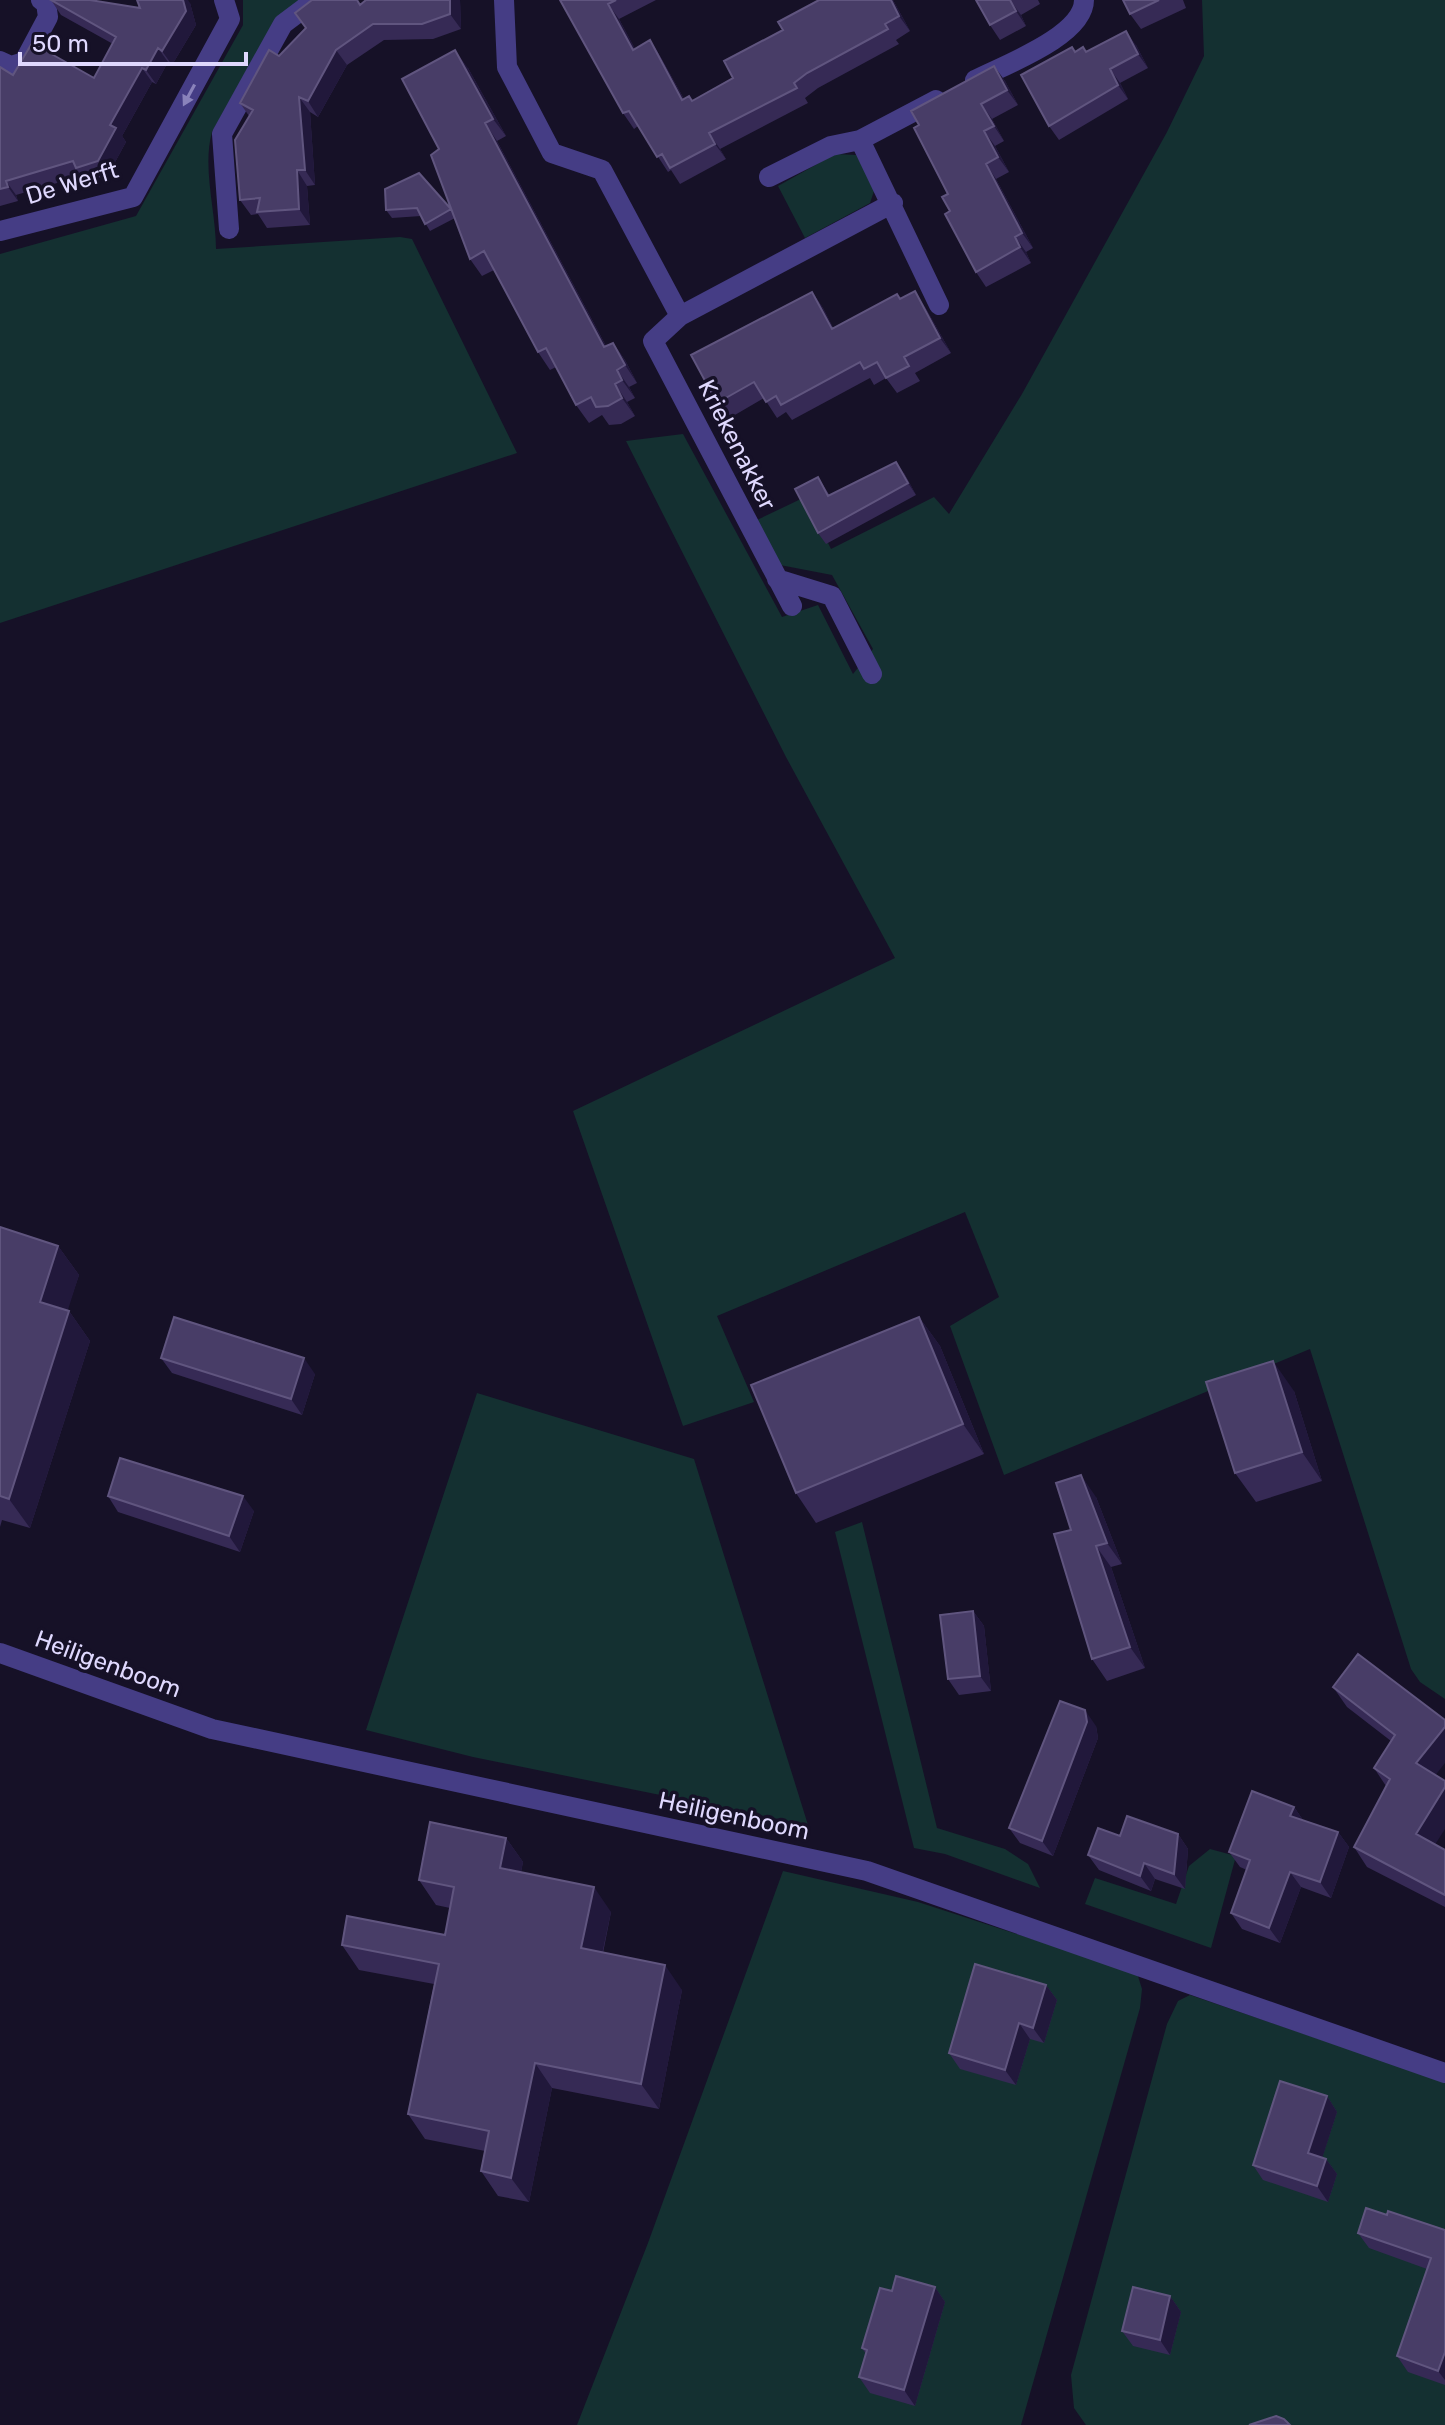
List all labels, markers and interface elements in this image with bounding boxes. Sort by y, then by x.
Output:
scale bar [20,16,246,66]
text: 50 m [32,30,89,58]
one-way arrow [182,84,196,106]
street label: De Werft [22,156,122,210]
street label: Kriekenakker [692,375,782,515]
street label: Heiligenboom [31,1625,185,1703]
street label: Heiligenboom [656,1786,812,1846]

